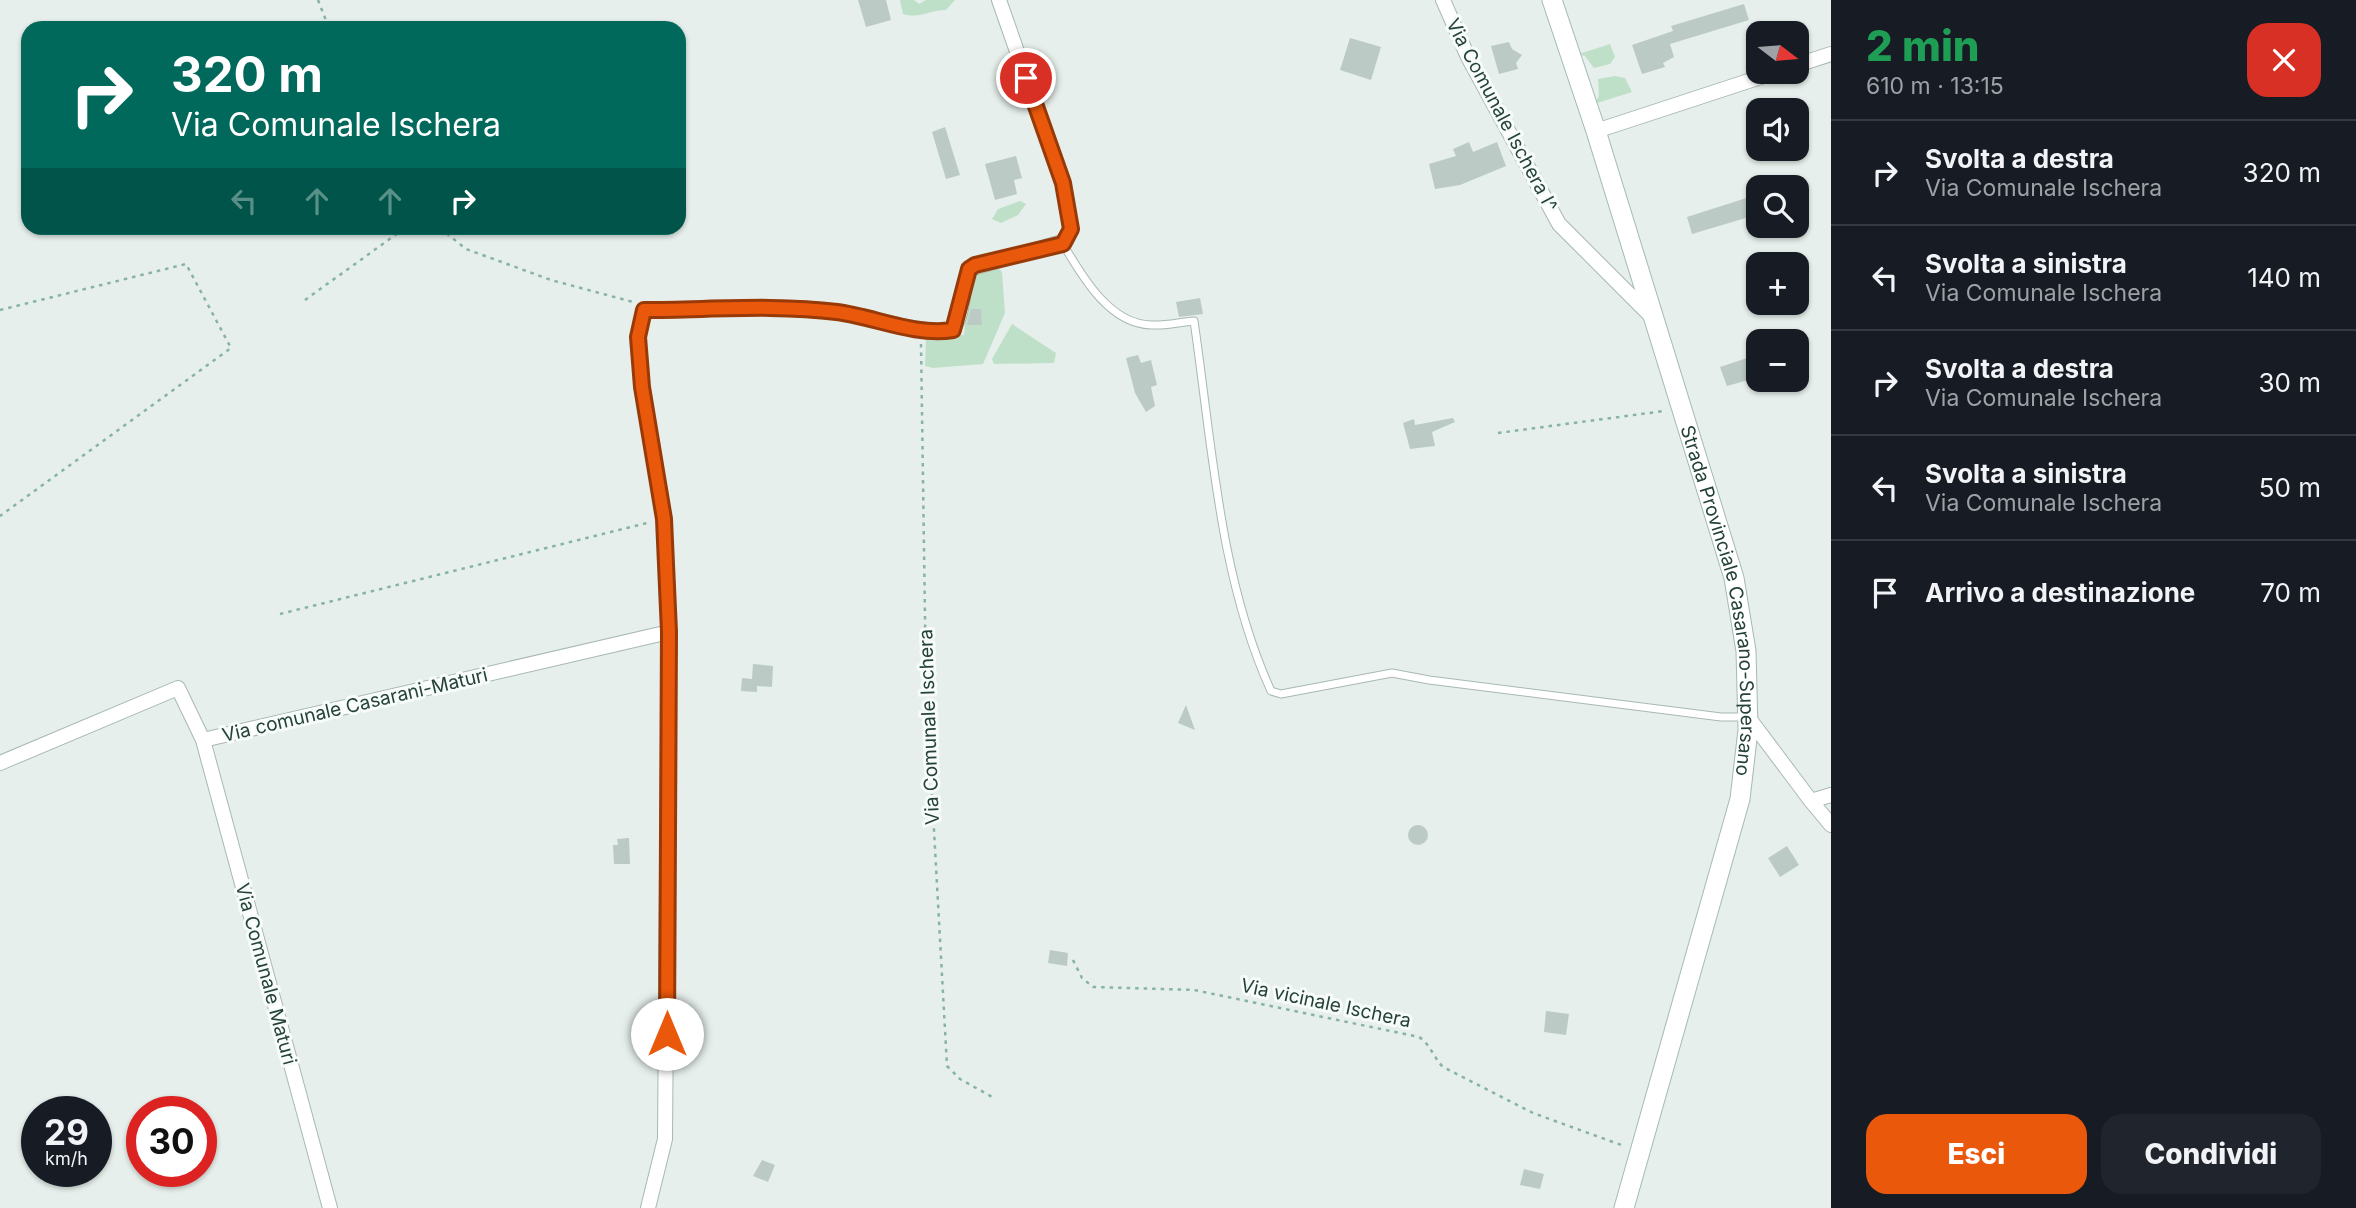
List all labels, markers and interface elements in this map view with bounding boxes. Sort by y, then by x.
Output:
street label: Via Comunale Ischera I^ [1441,15,1563,215]
text: 2 min [1866,20,1980,71]
north arrow [1746,21,1810,84]
map controls [1746,21,1809,392]
button: close [2247,23,2321,97]
text: 320 m [171,45,323,104]
pin [996,48,1056,108]
icon: right [56,49,147,140]
icon: arrive [1007,59,1045,97]
text: 610 m · 13:15 [1866,72,2004,100]
button: sound [1746,98,1809,161]
text: Via Comunale Ischera [171,105,501,144]
text: Svolta a destra [1925,143,2114,174]
icon: right [1866,154,1904,192]
text: 320 m [2243,157,2321,188]
text: Via Comunale Ischera [1925,174,2162,202]
button: search [1746,175,1809,238]
icon: left [225,182,263,220]
icon: ahead [298,182,336,220]
icon: ahead [371,182,409,220]
icon: right [444,182,482,220]
text: Svolta a sinistra [1925,248,2127,279]
button: + [1746,252,1809,315]
icon: left [1866,259,1904,297]
text: 140 m [2247,262,2321,293]
text: Via Comunale Ischera [1925,279,2162,307]
button: − [1746,329,1809,392]
text: Svolta a destra [1925,353,2114,384]
icon: right [1866,364,1904,402]
text: 30 m [2258,367,2321,398]
text: Via Comunale Ischera [1925,384,2162,412]
street label: Strada Provinciale Casarano-Supersano [1676,422,1760,777]
text: Svolta a sinistra [1925,458,2127,489]
icon: left [1866,469,1904,507]
text: 50 m [2259,472,2321,503]
text: Via Comunale Ischera [1925,489,2162,517]
icon: arrive [1866,574,1904,612]
text: Arrivo a destinazione [1925,577,2195,608]
text: 70 m [2260,577,2321,608]
street label: Via Comunale Ischera [914,629,944,825]
street label: Via comunale Casarani-Maturi [220,663,490,747]
street label: Via Comunale Maturi [231,881,301,1067]
street label: Via vicinale Ischera [1239,974,1413,1032]
position arrow [630,997,704,1071]
speed limit sign: 30 [126,1096,217,1187]
text: 29 [44,1111,89,1153]
button: Esci [1866,1114,2087,1194]
button: Condividi [2101,1114,2321,1194]
text: km/h [45,1148,88,1169]

